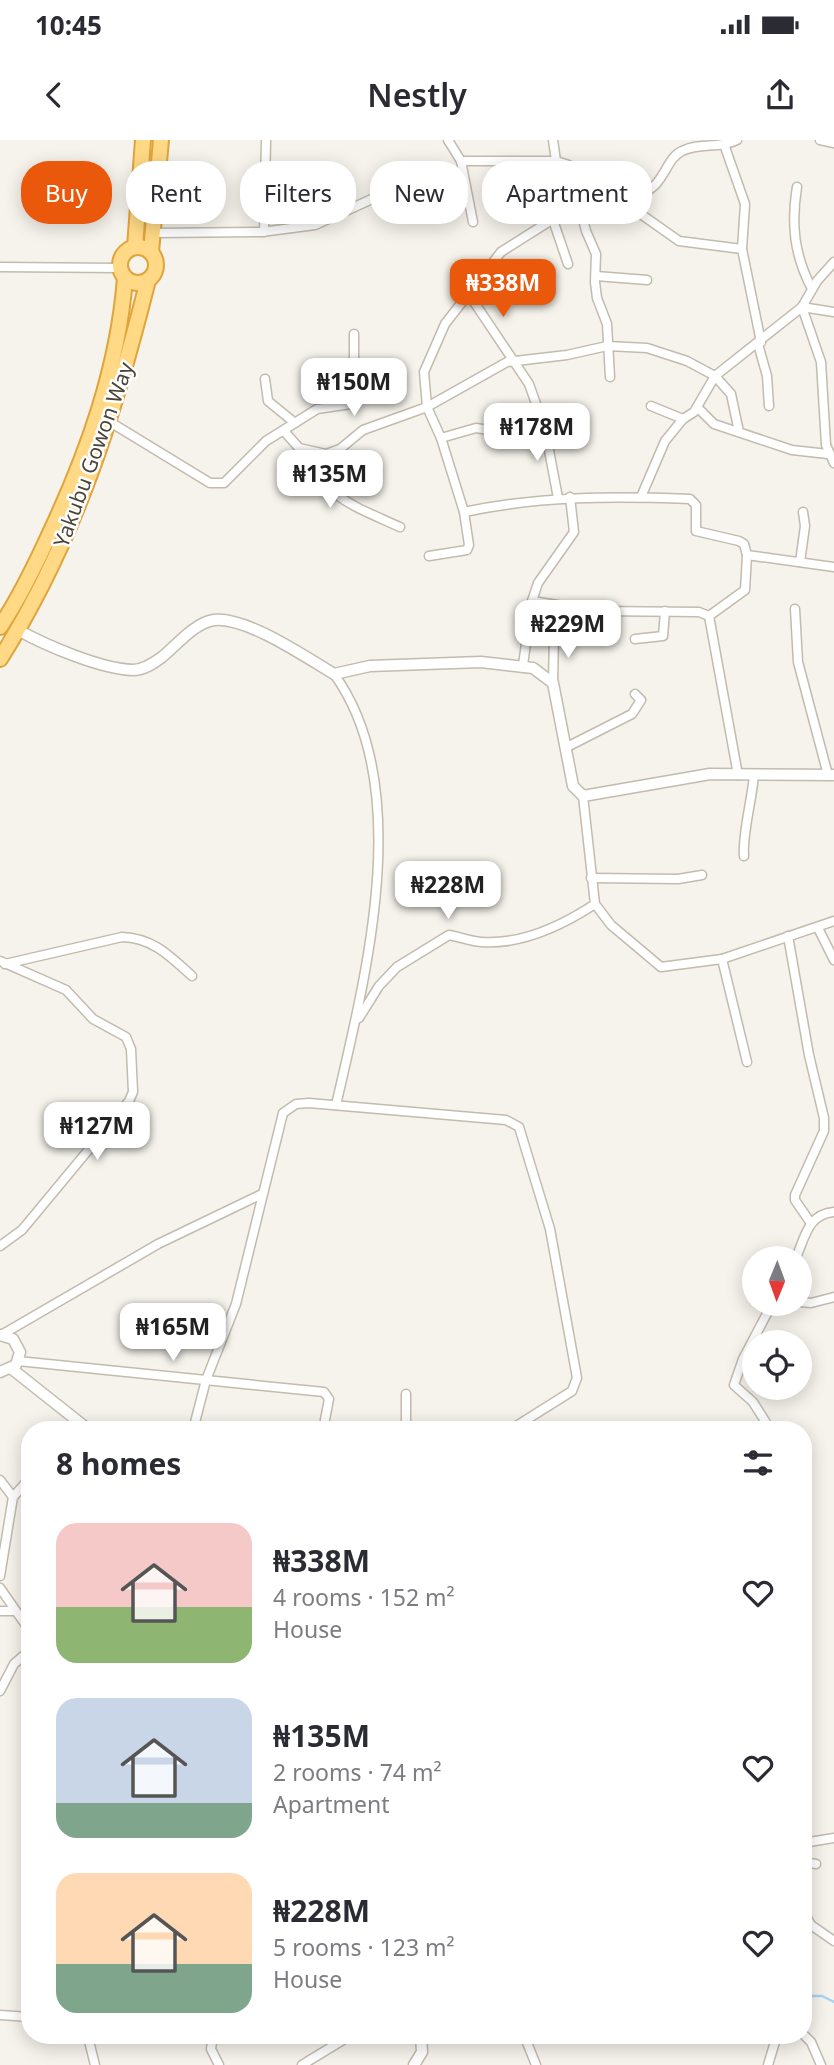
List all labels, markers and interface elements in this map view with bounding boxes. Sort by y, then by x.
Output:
text: 10:45 [35,7,102,43]
text: Nestly [367,73,467,116]
icon: back [35,76,73,114]
icon: share [761,76,799,114]
chip: Buy [21,161,112,224]
chip: Rent [126,161,226,224]
chip: Filters [240,161,356,224]
chip: New [370,161,468,224]
chip: Apartment [482,161,652,224]
pin: ₦338M [454,260,552,319]
text: ₦338M [466,266,540,298]
street label: Yakubu Gowon Way [47,358,140,551]
pin: ₦150M [305,358,403,418]
text: ₦150M [317,365,391,397]
pin: ₦178M [488,404,586,463]
text: ₦178M [500,410,574,442]
pin: ₦135M [281,450,379,510]
text: ₦135M [293,457,367,489]
pin: ₦229M [519,601,617,660]
text: ₦229M [531,607,605,639]
pin: ₦228M [399,862,497,921]
text: ₦228M [411,868,485,900]
pin: ₦127M [48,1102,146,1162]
text: ₦127M [60,1109,134,1141]
north arrow [742,1246,812,1316]
map controls [742,1246,812,1400]
pin: ₦165M [124,1304,222,1363]
text: ₦165M [136,1310,210,1342]
button: locate [742,1330,812,1400]
text: 8 homes [56,1443,181,1484]
icon: filters [739,1444,777,1482]
text: ₦338M [273,1540,370,1581]
icon: home [112,1551,196,1635]
icon: heart [739,1574,777,1612]
text: 4 rooms · 152 m² [273,1581,455,1613]
text: House [273,1613,342,1645]
text: ₦135M [273,1715,370,1756]
icon: home [112,1726,196,1810]
icon: heart [739,1749,777,1787]
text: 2 rooms · 74 m² [273,1756,442,1788]
text: Apartment [273,1788,390,1820]
text: ₦228M [273,1890,370,1931]
icon: home [112,1901,196,1985]
icon: heart [739,1924,777,1962]
text: 5 rooms · 123 m² [273,1931,455,1963]
text: House [273,1963,342,1995]

